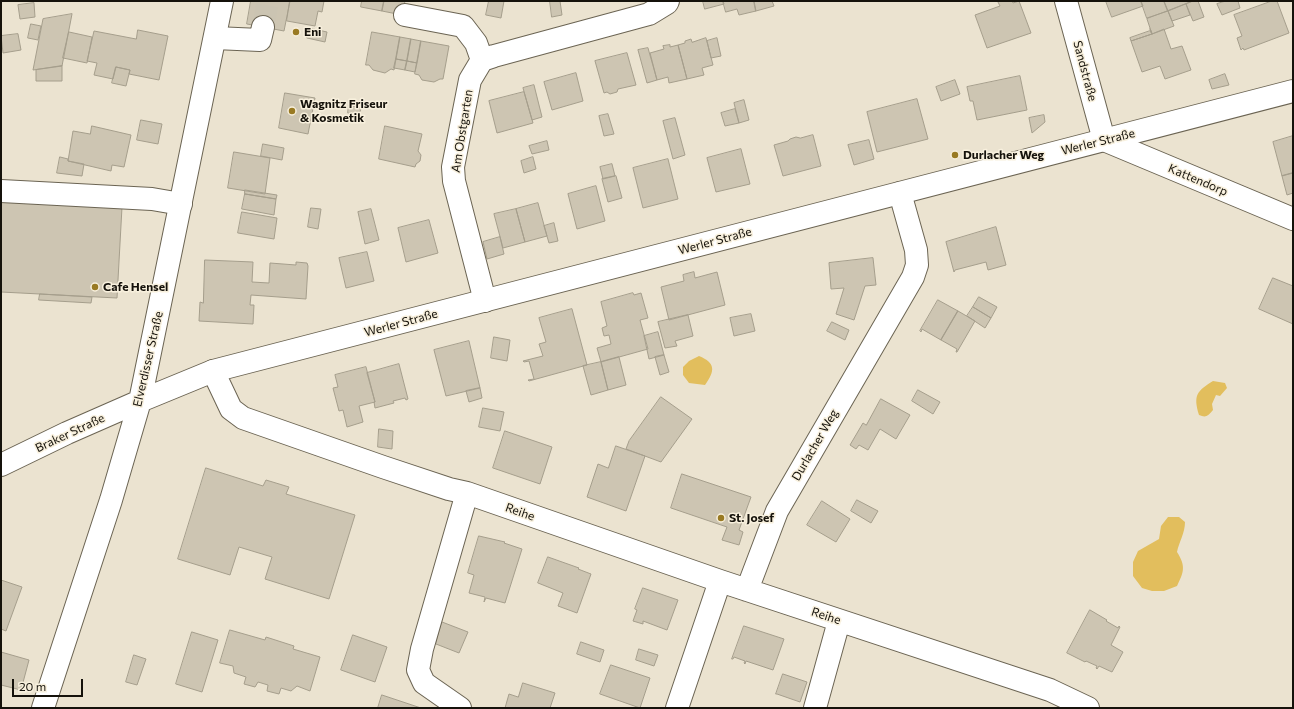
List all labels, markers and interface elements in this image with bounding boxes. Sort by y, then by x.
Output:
place label: Eni [304,25,321,39]
marker: Eni [291,27,301,37]
street label: Sandstraße [1070,39,1100,103]
street label: Am Obstgarten [448,89,476,173]
place label: Wagnitz Friseur & Kosmetik [300,97,387,125]
marker: Wagnitz Friseur & Kosmetik [287,106,297,116]
street label: Werler Straße [1060,126,1136,158]
place label: Durlacher Weg [963,148,1044,162]
marker: Durlacher Weg [950,150,960,160]
street label: Kattendorp [1166,161,1230,199]
street label: Werler Straße [677,224,753,258]
place label: Cafe Hensel [103,280,168,294]
marker: Cafe Hensel [90,282,100,292]
street label: Werler Straße [363,306,439,340]
street label: Elverdisser Straße [130,310,166,408]
street label: Durlacher Weg [789,407,841,483]
street label: Braker Straße [33,411,107,455]
street label: Reihe [503,500,537,524]
place label: St. Josef [729,511,774,525]
marker: St. Josef [716,513,726,523]
street label: Reihe [809,604,843,628]
scale bar [14,671,85,697]
text: 20 m [19,679,46,693]

